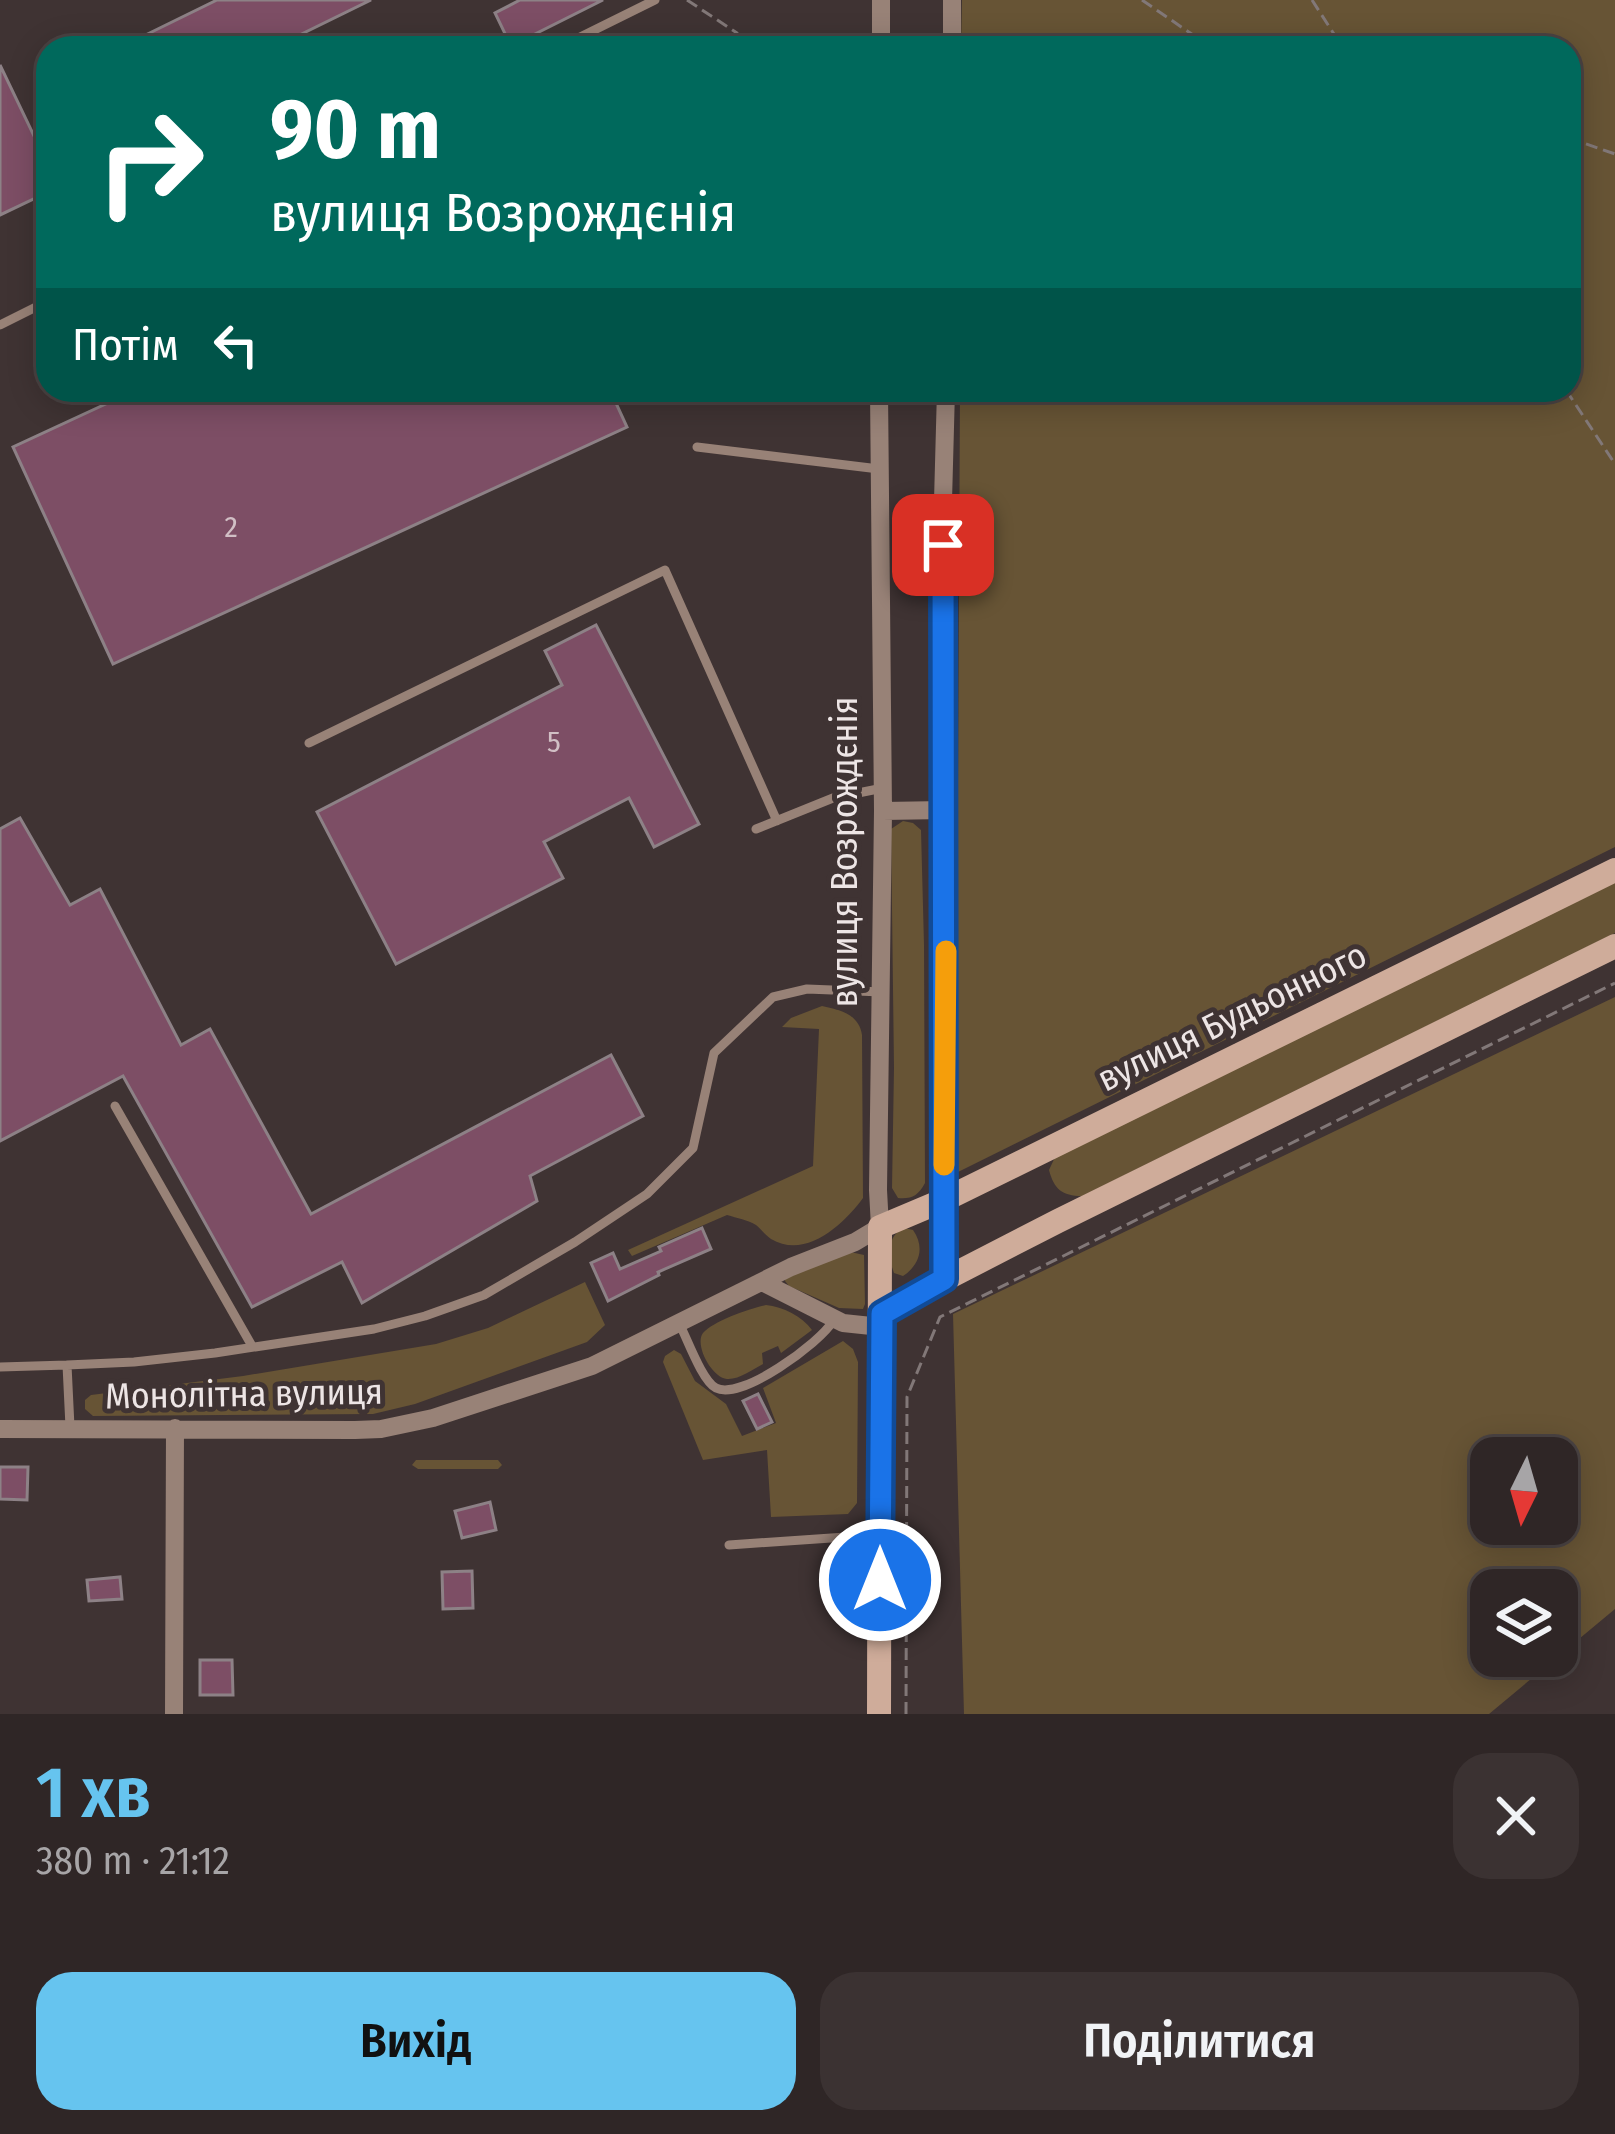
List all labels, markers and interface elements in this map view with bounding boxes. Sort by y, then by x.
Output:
text: 90 m [270,79,441,180]
icon: right [72,84,228,240]
text: вулиця Возрождєнія [270,181,736,245]
icon: left [203,312,269,378]
text: Потім [72,318,179,372]
pin [892,494,994,596]
house number: 2 [224,509,238,545]
icon: arrive [910,512,976,578]
street label: вулиця Возрождєнія [823,697,867,1007]
house number: 5 [547,724,561,760]
street label: вулиця Будьонного [1090,933,1374,1101]
street label: Монолітна вулиця [105,1370,383,1418]
north arrow [1470,1437,1578,1545]
map controls [1470,1437,1578,1677]
position arrow [817,1517,943,1643]
button: layers [1470,1569,1578,1677]
text: 1 хв [36,1750,151,1836]
button: close [1453,1753,1579,1879]
text: 380 m · 21:12 [36,1838,230,1884]
button: Вихід [36,1972,796,2110]
button: Поділитися [820,1972,1579,2110]

